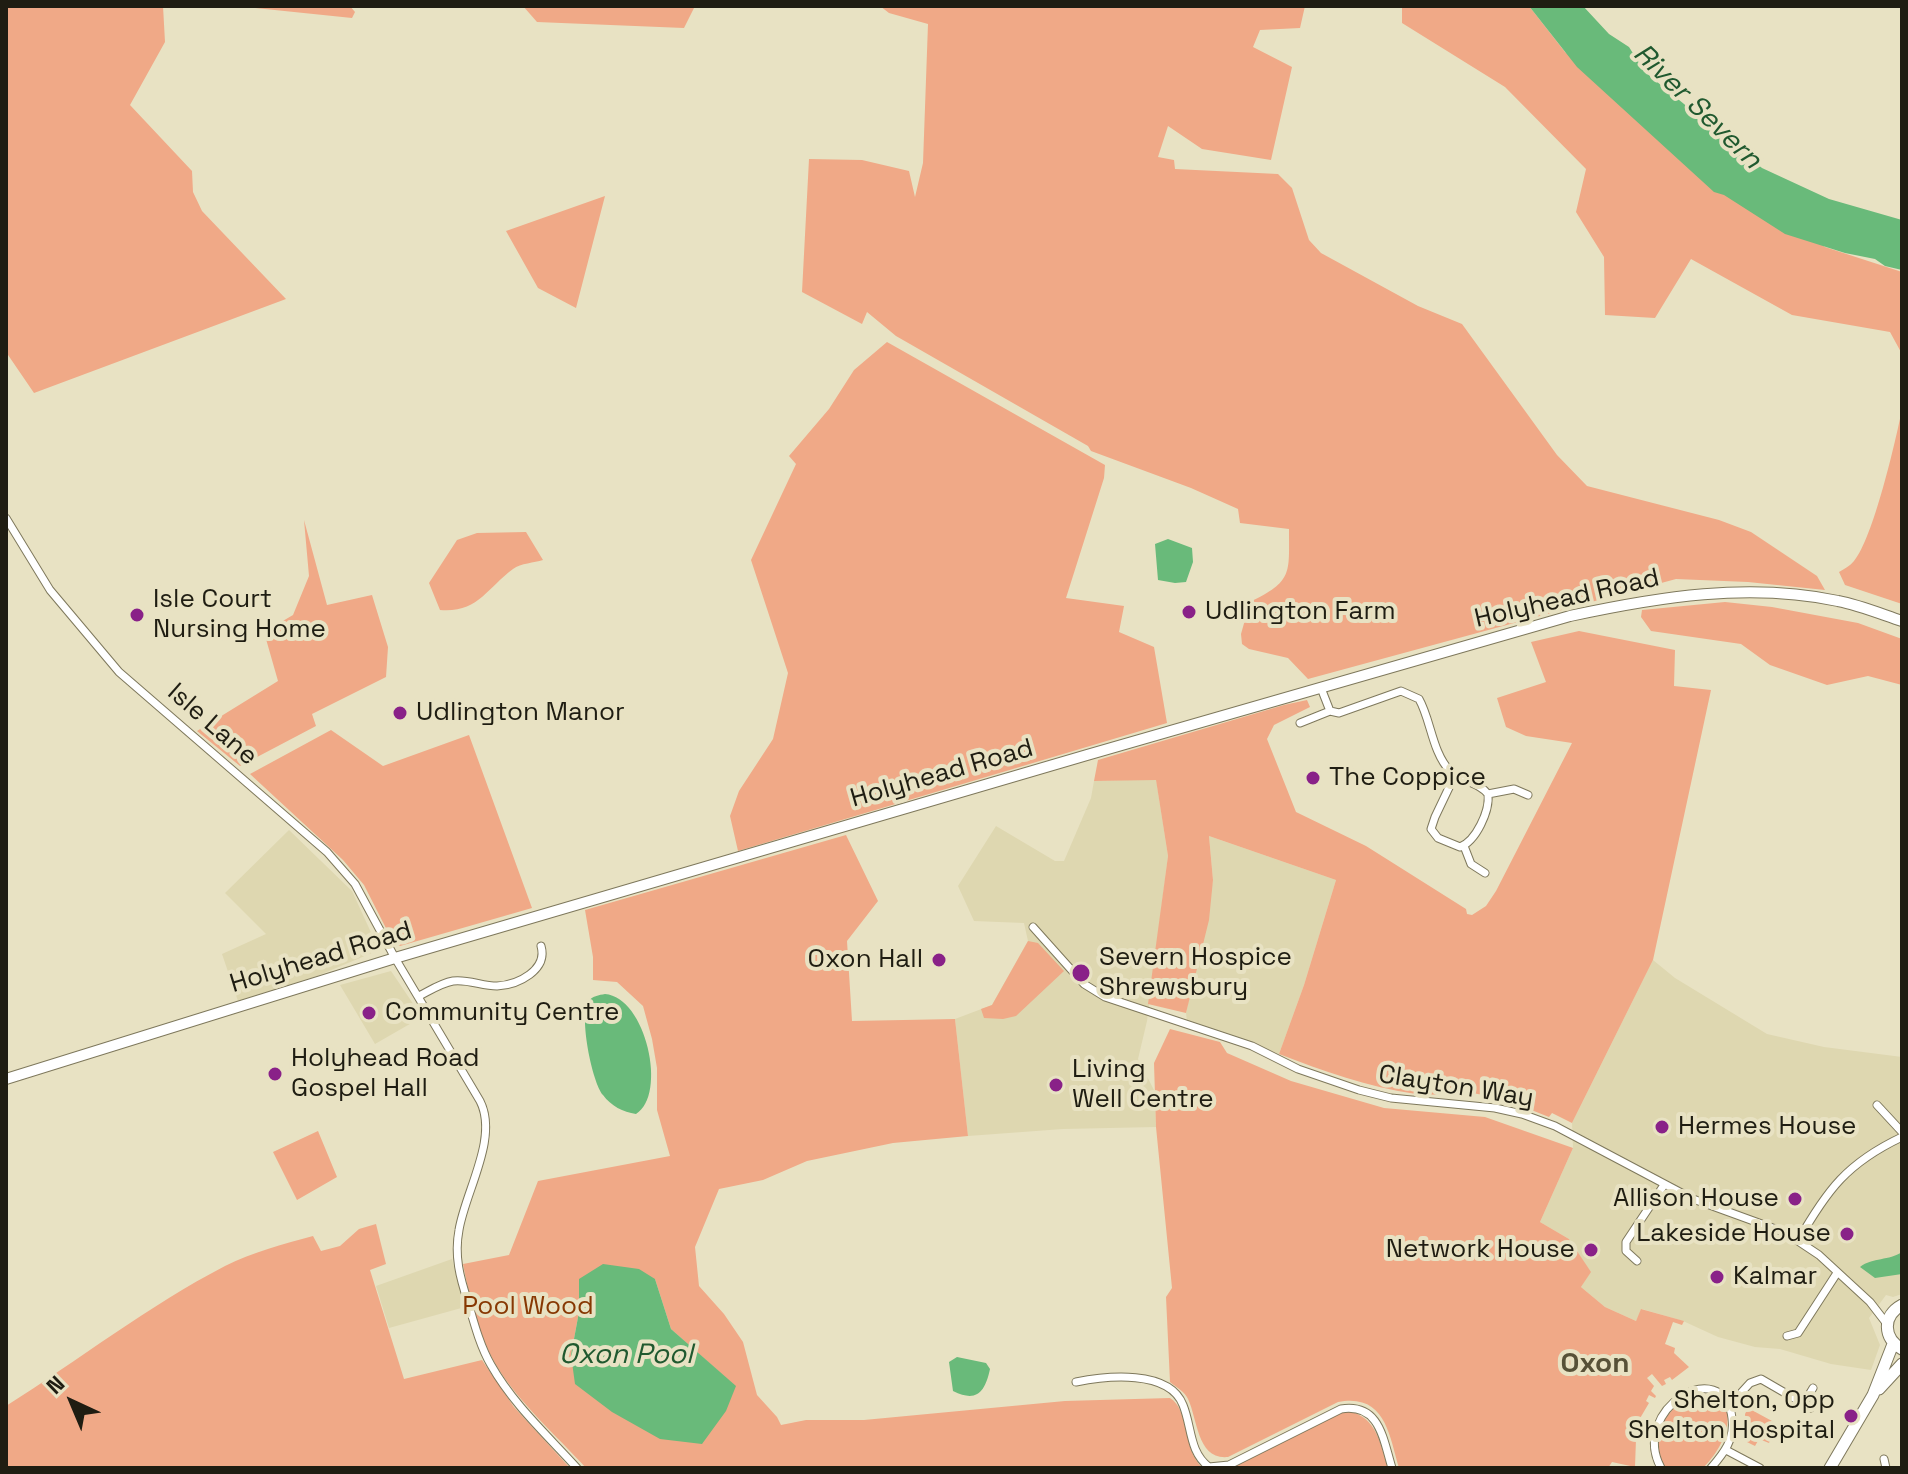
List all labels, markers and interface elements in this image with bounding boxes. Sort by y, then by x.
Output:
water label: River Severn [1626,37,1768,177]
street label: Holyhead Road [1472,563,1662,635]
place label: Isle Court Nursing Home [153,584,326,646]
place label: Udlington Farm [1205,596,1396,628]
marker: Udlington Farm [1180,603,1198,621]
marker: Isle Court Nursing Home [128,606,146,624]
street label: Isle Lane [161,677,263,773]
place label: Udlington Manor [416,697,625,729]
marker: Udlington Manor [391,704,409,722]
street label: Holyhead Road [847,733,1037,815]
place label: The Coppice [1329,762,1486,794]
marker: The Coppice [1304,769,1322,787]
street label: Holyhead Road [226,916,416,1000]
place label: Severn Hospice Shrewsbury [1099,942,1292,1004]
place label: Oxon Hall [808,944,923,976]
marker: Oxon Hall [930,951,948,969]
marker: Severn Hospice Shrewsbury [1070,962,1092,984]
place label: Community Centre [385,997,619,1029]
marker: Community Centre [360,1004,378,1022]
place label: Holyhead Road Gospel Hall [291,1043,480,1104]
place label: Living Well Centre [1072,1054,1214,1116]
street label: Clayton Way [1376,1059,1536,1115]
marker: Holyhead Road Gospel Hall [266,1065,284,1083]
marker: Living Well Centre [1047,1076,1065,1094]
place label: Hermes House [1678,1111,1857,1143]
marker: Hermes House [1653,1118,1671,1136]
place label: Allison House [1613,1183,1779,1215]
marker: Allison House [1786,1190,1804,1208]
place label: Lakeside House [1636,1218,1831,1250]
marker: Lakeside House [1838,1225,1856,1243]
place label: Network House [1386,1234,1575,1266]
marker: Network House [1582,1241,1600,1259]
place label: Kalmar [1733,1261,1817,1293]
marker: Kalmar [1708,1268,1726,1286]
park label: Pool Wood [462,1291,594,1323]
water label: Oxon Pool [559,1338,693,1372]
district label: Oxon [1561,1347,1629,1381]
north arrow [32,1362,112,1442]
text: N [40,1370,70,1400]
place label: Shelton, Opp Shelton Hospital [1628,1385,1835,1446]
marker: Shelton, Opp Shelton Hospital [1842,1407,1860,1425]

